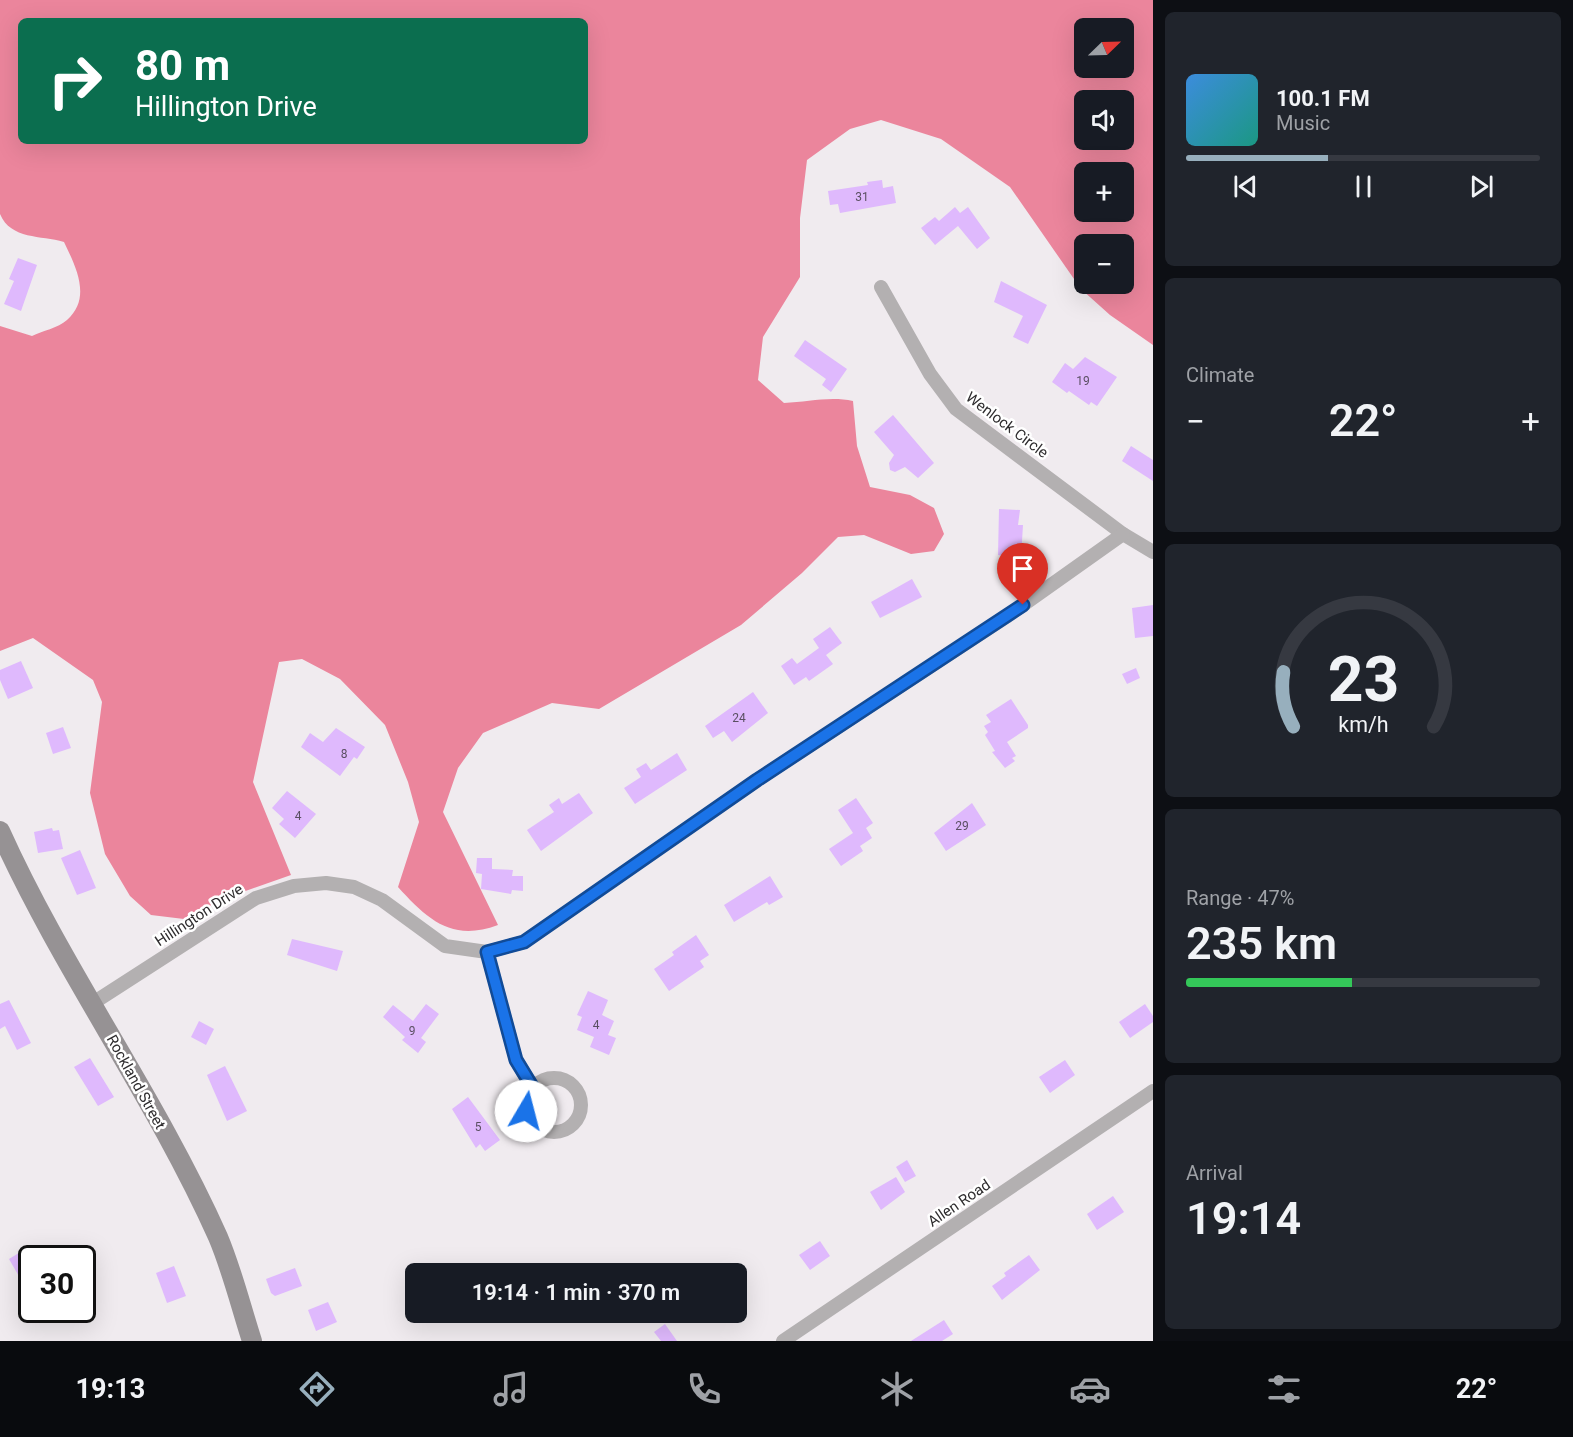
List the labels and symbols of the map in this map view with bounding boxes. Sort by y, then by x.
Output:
north arrow [1074,18,1134,78]
house number: 31 [855,190,869,204]
house number: 19 [1076,374,1090,388]
street label: Wenlock Circle [962,388,1052,462]
pin [997,543,1048,605]
house number: 24 [732,711,746,725]
house number: 8 [341,747,348,761]
house number: 4 [295,809,302,823]
house number: 29 [955,819,969,833]
street label: Hillington Drive [152,880,246,950]
house number: 4 [593,1018,600,1032]
house number: 9 [409,1024,415,1038]
street label: Rockland Street [103,1032,169,1132]
position arrow [494,1079,558,1143]
house number: 5 [475,1120,482,1134]
street label: Allen Road [924,1176,994,1230]
speed limit sign: 30 [18,1245,96,1323]

